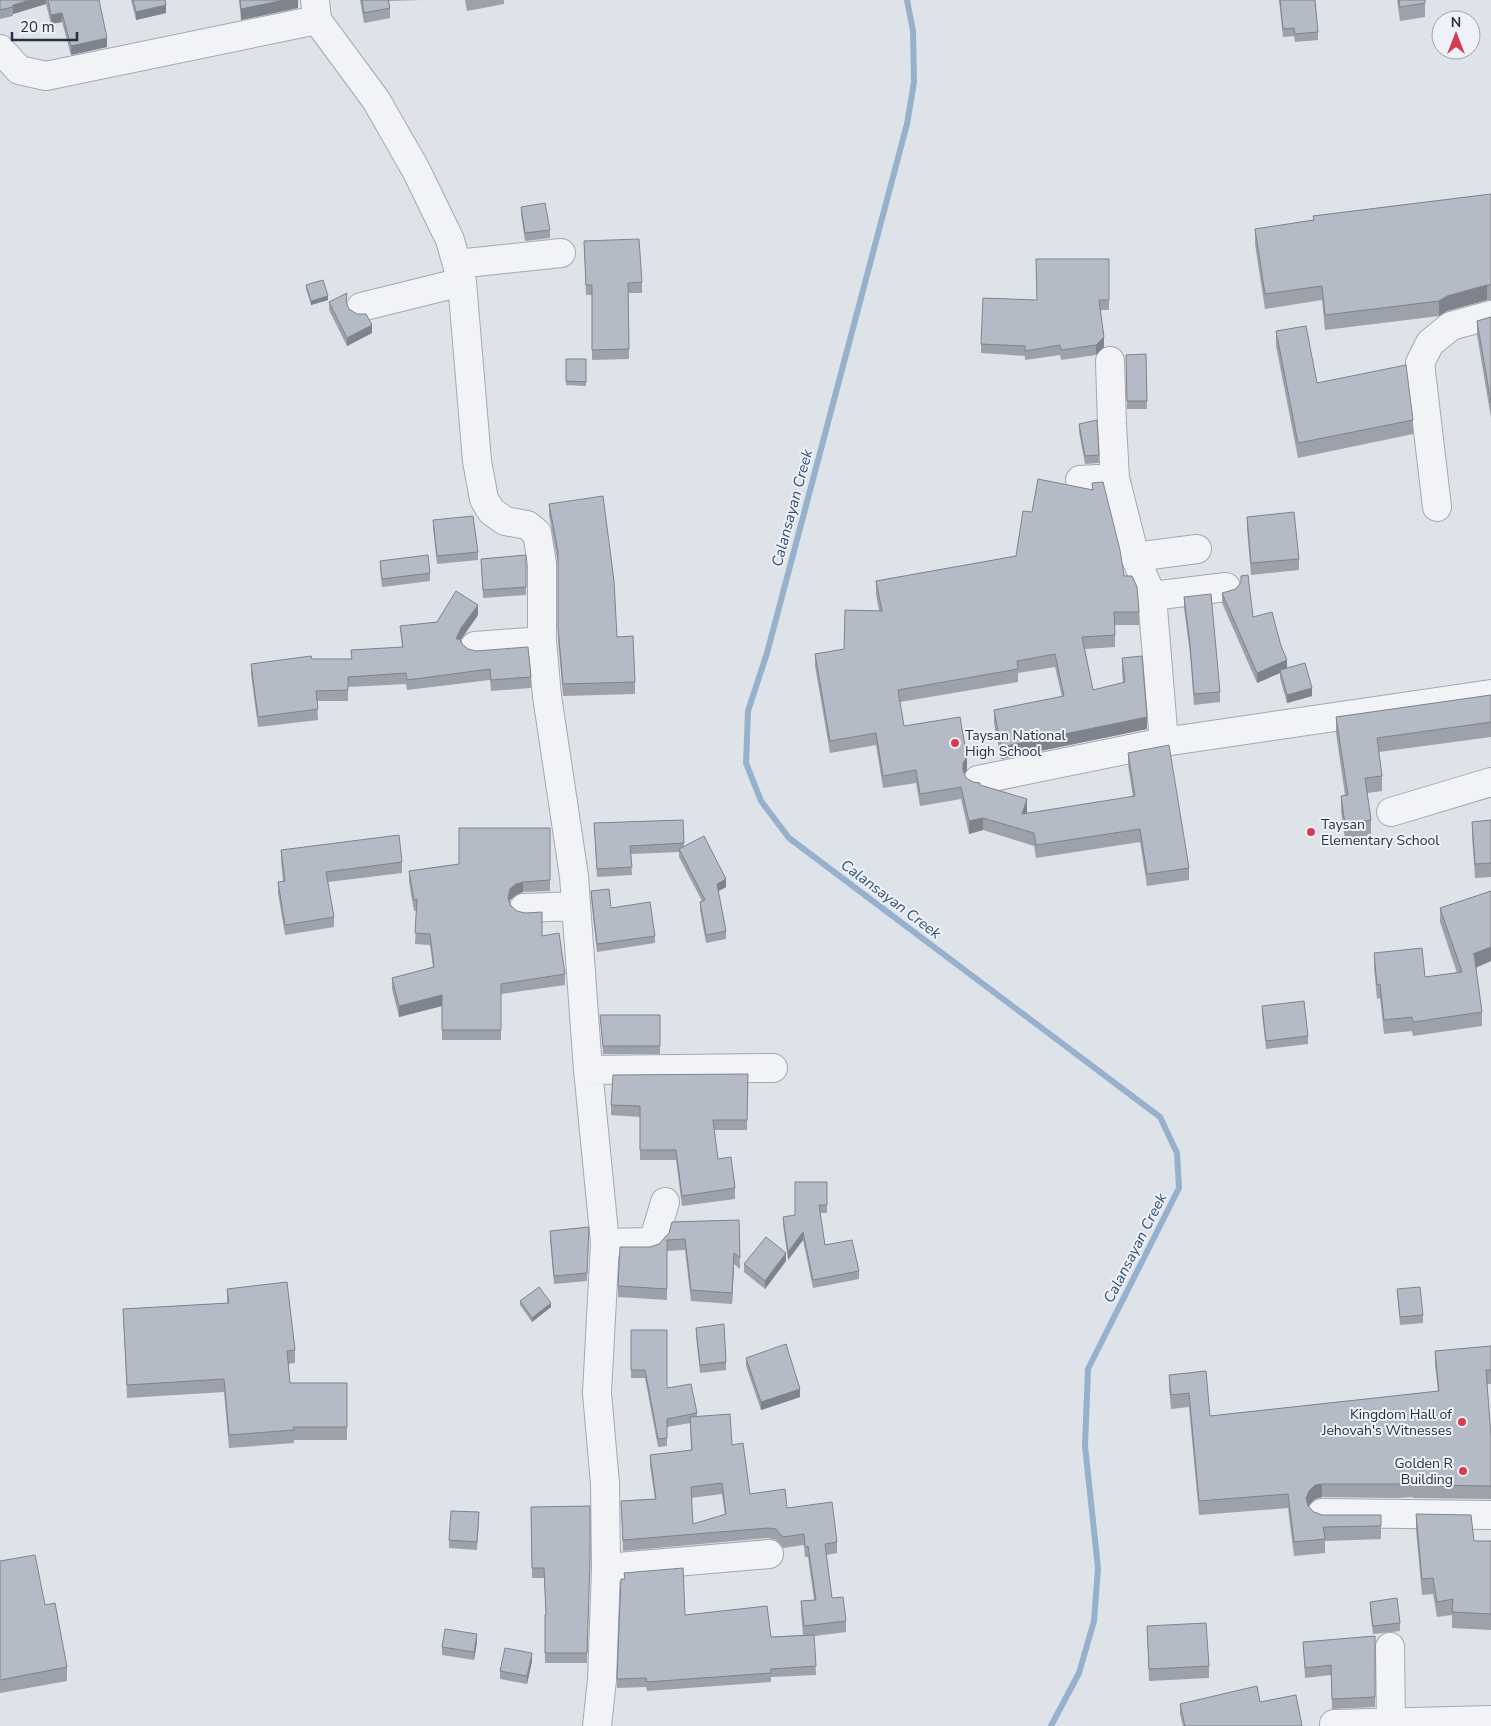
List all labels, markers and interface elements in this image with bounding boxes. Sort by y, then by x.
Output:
scale bar [12,10,78,42]
north arrow [1431,10,1481,60]
text: N [1451,13,1461,32]
text: 20 m [20,17,55,37]
water label: Calansayan Creek [767,447,817,569]
place label: Taysan National High School [965,726,1067,761]
marker: Taysan National High School [949,737,961,749]
place label: Taysan Elementary School [1321,815,1440,850]
marker: Taysan Elementary School [1305,826,1317,838]
water label: Calansayan Creek [837,855,946,944]
water label: Calansayan Creek [1099,1189,1171,1306]
place label: Kingdom Hall of Jehovah's Witnesses [1321,1405,1452,1440]
marker: Kingdom Hall of Jehovah's Witnesses [1456,1416,1468,1428]
place label: Golden R Building [1394,1454,1453,1489]
marker: Golden R Building [1457,1465,1469,1477]

